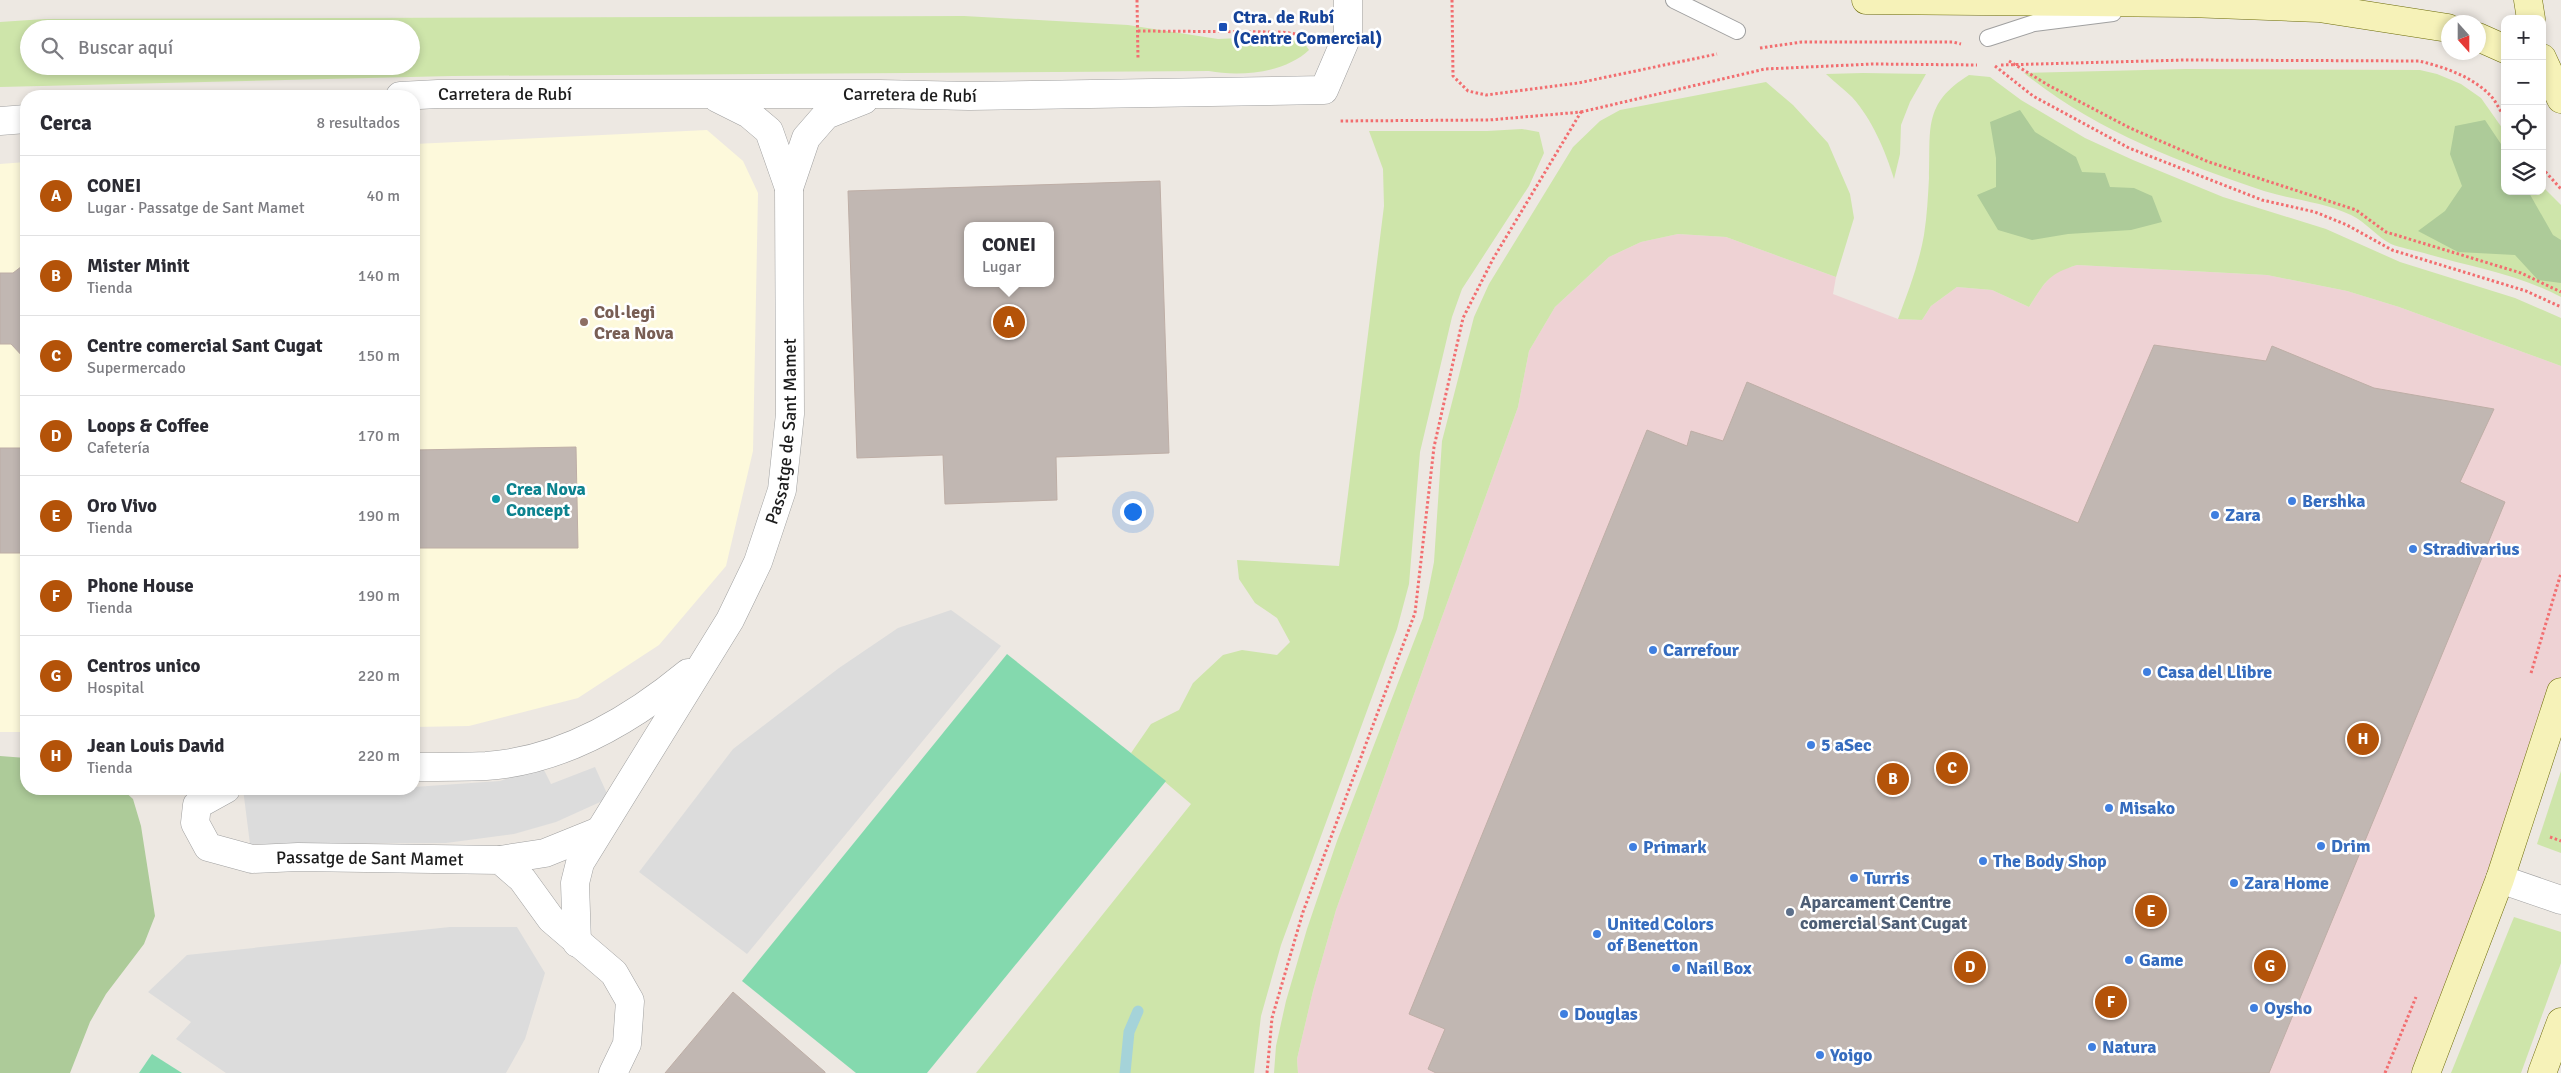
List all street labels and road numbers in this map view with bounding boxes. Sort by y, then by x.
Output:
street label: Carretera de Rubí [438,83,572,105]
street label: Carretera de Rubí [843,83,977,107]
street label: Passatge de Sant Mamet [760,338,801,527]
street label: Passatge de Sant Mamet [276,846,464,870]

